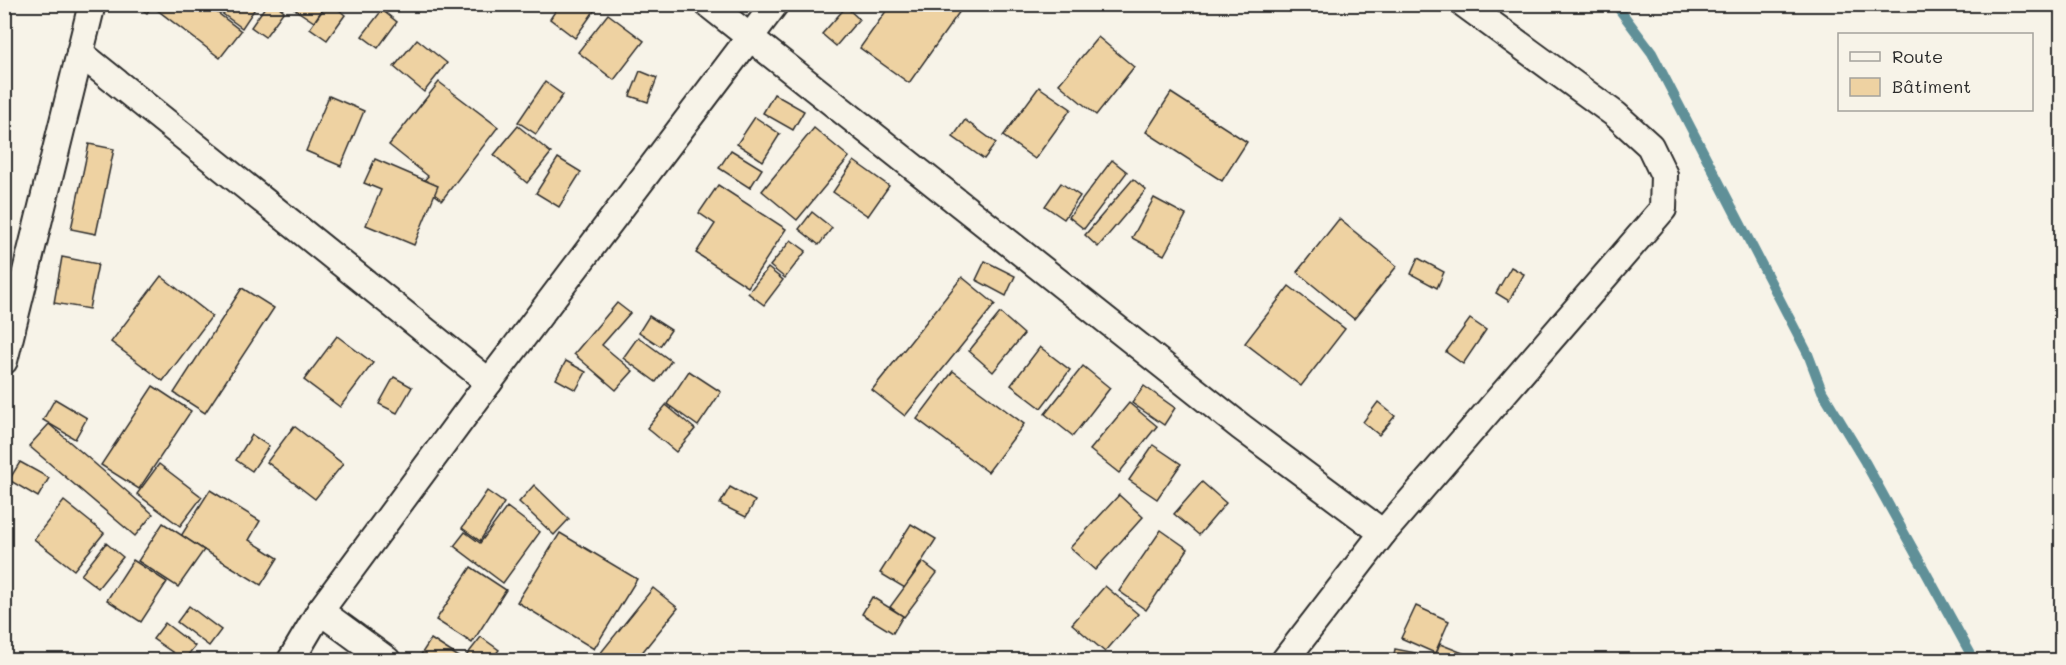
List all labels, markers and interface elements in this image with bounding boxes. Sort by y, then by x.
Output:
legend [1838,33,2033,111]
text: Route [1892,44,1943,68]
text: Bâtiment [1892,74,1971,98]

